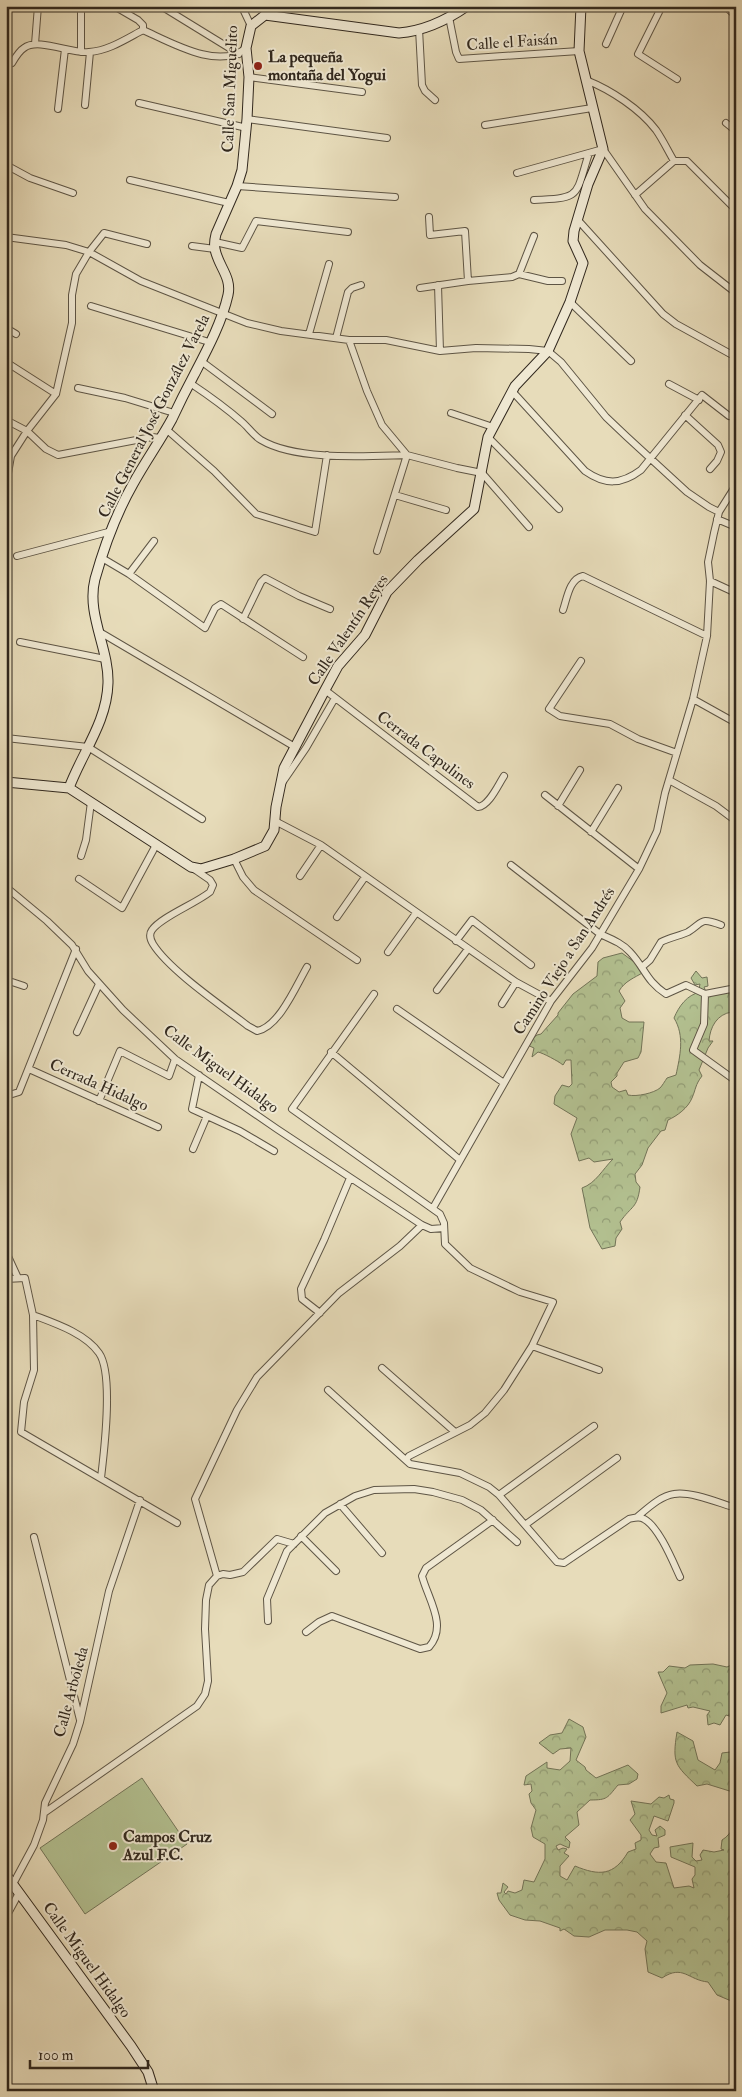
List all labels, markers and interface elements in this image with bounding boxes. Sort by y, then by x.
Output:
street label: Calle San Miguelito [218,25,242,153]
street label: Calle el Faisán [466,29,558,55]
place label: La pequeña montaña del Yogui [268,47,387,86]
marker: La pequeña montaña del Yogui [252,60,264,72]
street label: Calle General José González Varela [94,310,215,522]
street label: Calle Valentín Reyes [303,571,393,689]
street label: Cerrada Capulines [372,706,479,794]
street label: Camino Viejo a San Andrés [509,883,619,1039]
street label: Calle Miguel Hidalgo [159,1020,283,1118]
street label: Cerrada Hidalgo [46,1054,152,1116]
street label: Calle Arboleda [49,1644,93,1740]
place label: Campos Cruz Azul F.C. [122,1827,212,1865]
marker: Campos Cruz Azul F.C. [107,1840,119,1852]
street label: Calle Miguel Hidalgo [38,1898,136,2022]
scale bar [30,2037,148,2069]
text: 100 m [38,2046,74,2065]

